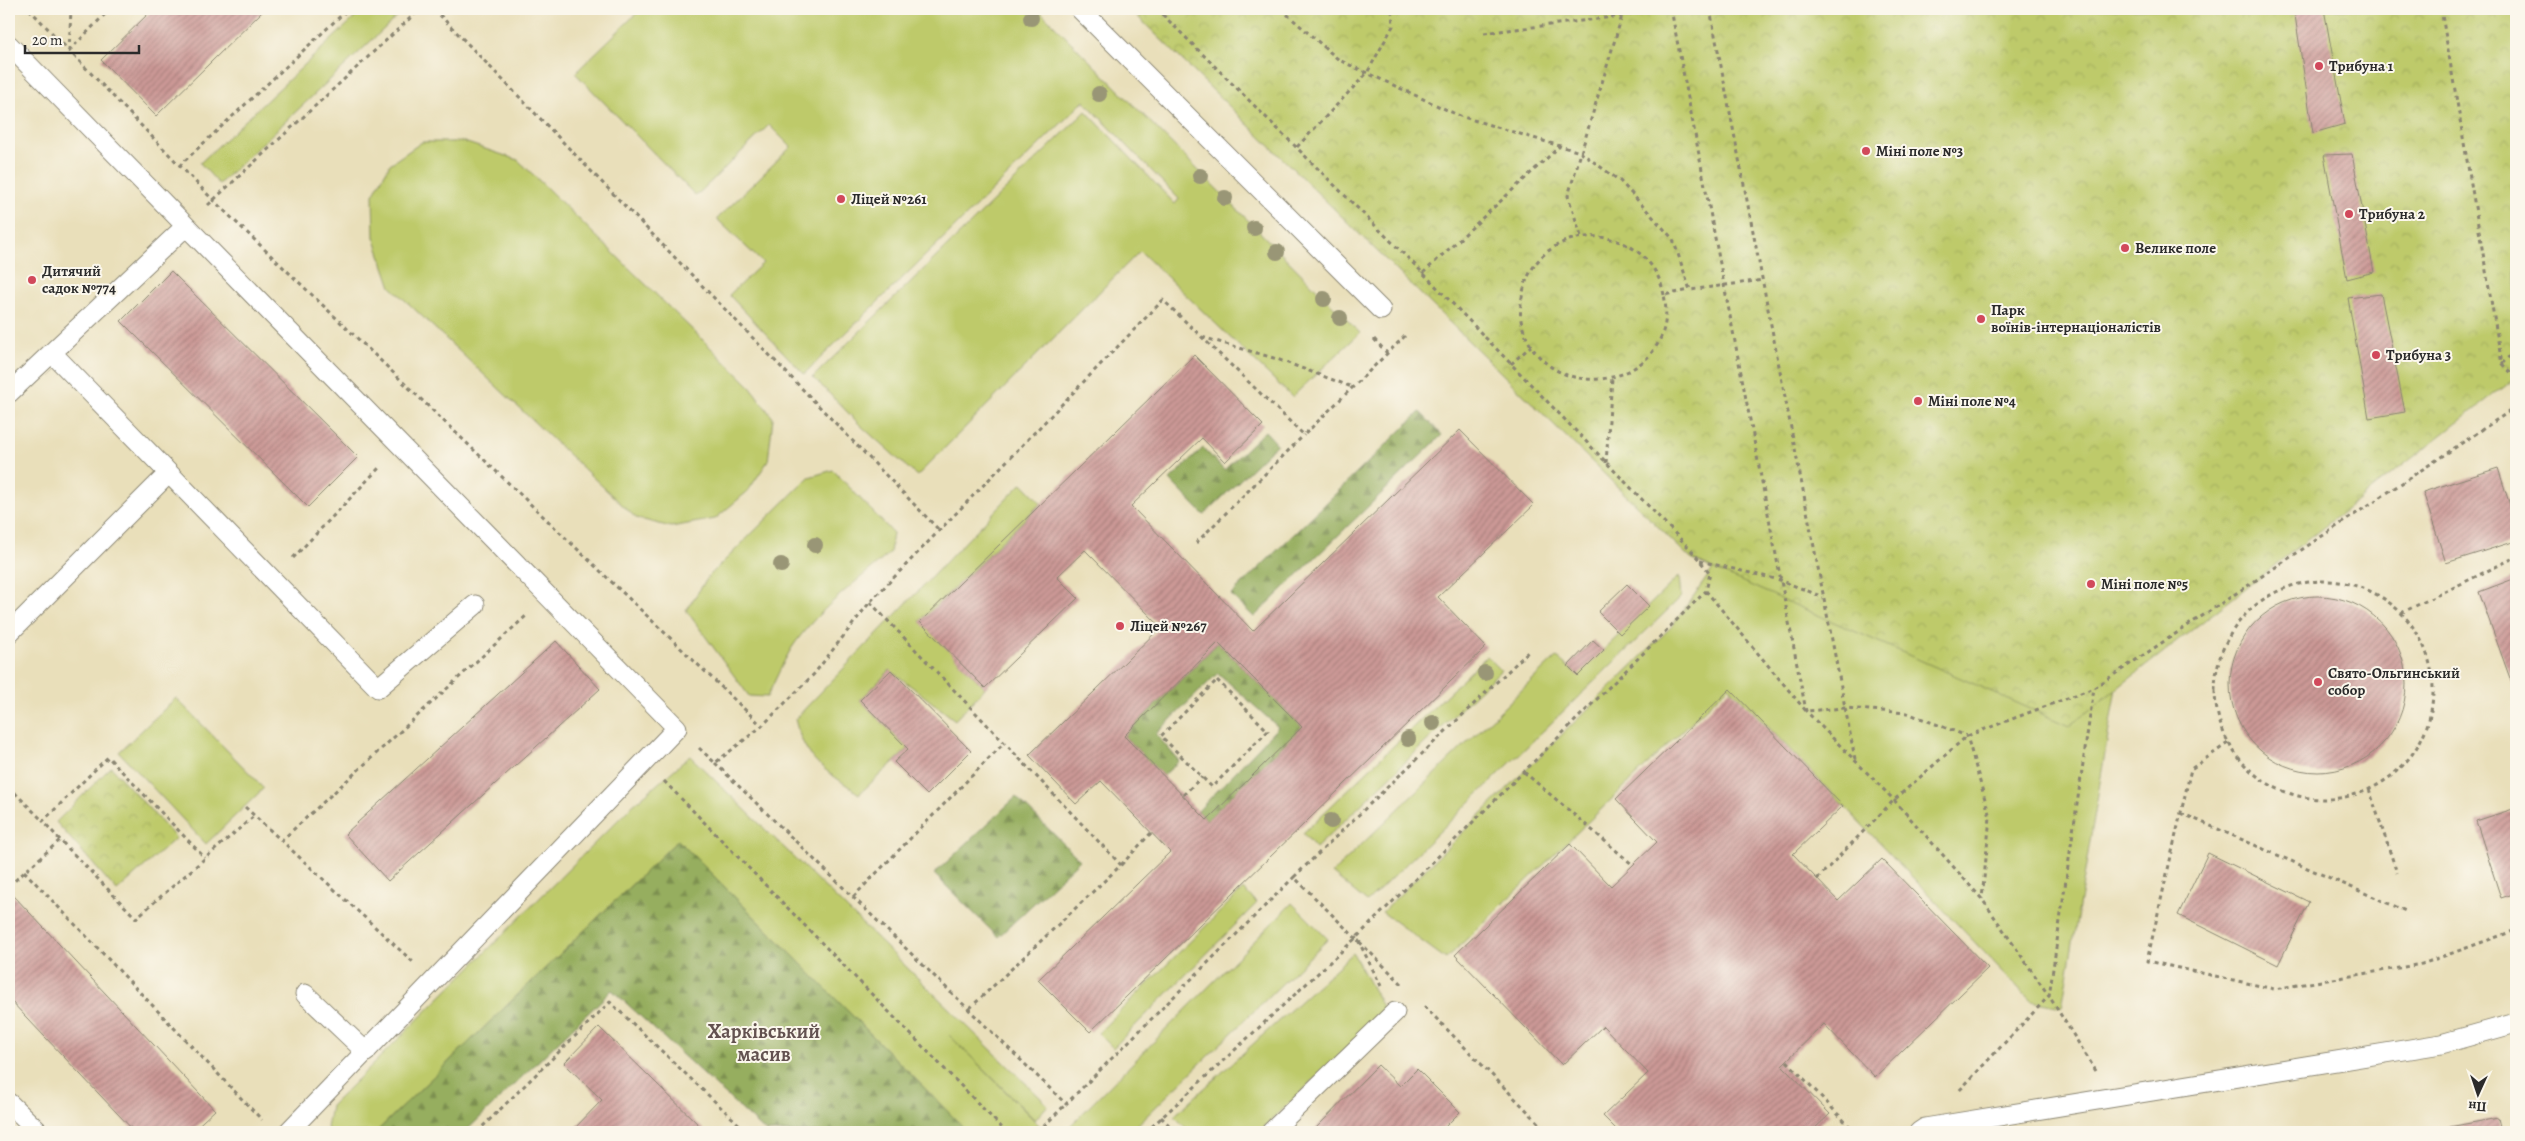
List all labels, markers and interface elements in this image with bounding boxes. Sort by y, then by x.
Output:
scale bar [25,22,139,54]
text: 20 m [32,30,63,50]
place label: Трибуна 1 [2329,56,2394,76]
marker: Трибуна 1 [2313,60,2325,72]
place label: Міні поле №3 [1876,141,1963,161]
marker: Міні поле №3 [1860,145,1872,157]
place label: Ліцей №261 [851,189,927,209]
marker: Ліцей №261 [835,193,847,205]
place label: Трибуна 2 [2359,204,2426,224]
marker: Трибуна 2 [2343,208,2355,220]
place label: Велике поле [2135,238,2216,258]
marker: Велике поле [2119,242,2131,254]
place label: Дитячий садок №774 [42,261,116,298]
marker: Дитячий садок №774 [26,274,38,286]
place label: Парк воїнів-інтернаціоналістів [1991,300,2161,337]
marker: Парк воїнів-інтернаціоналістів [1975,313,1987,325]
place label: Трибуна 3 [2386,345,2451,365]
marker: Трибуна 3 [2370,349,2382,361]
place label: Міні поле №4 [1928,391,2016,411]
marker: Міні поле №4 [1912,395,1924,407]
place label: Міні поле №5 [2101,574,2188,594]
marker: Міні поле №5 [2085,578,2097,590]
place label: Ліцей №267 [1130,616,1207,636]
marker: Ліцей №267 [1114,620,1126,632]
place label: Свято-Ольгинський собор [2328,663,2460,700]
marker: Свято-Ольгинський собор [2312,676,2324,688]
district label: Харківський масив [708,1018,820,1068]
north arrow [2452,1068,2502,1118]
text: Пн [2468,1097,2487,1116]

